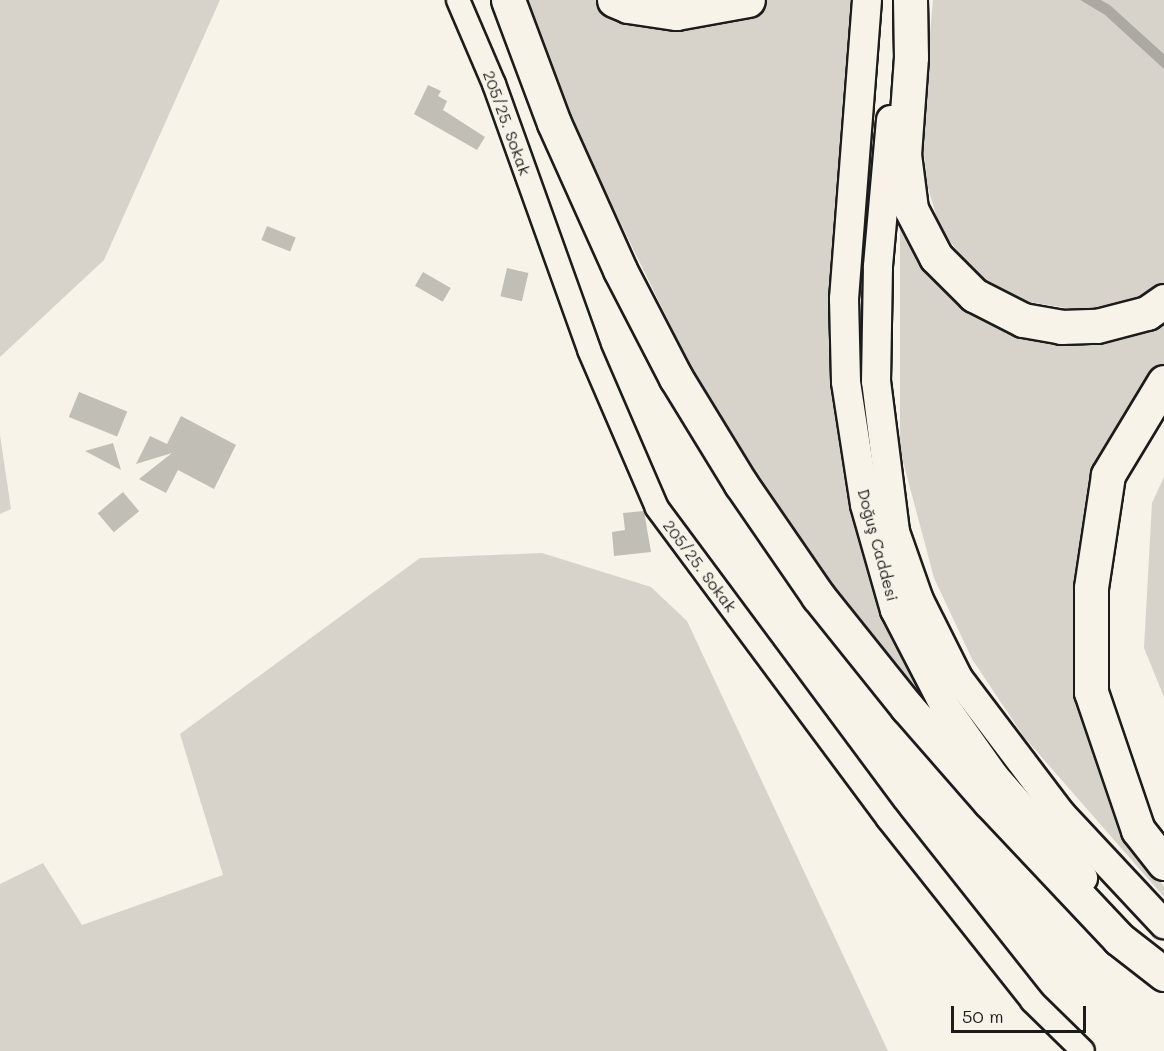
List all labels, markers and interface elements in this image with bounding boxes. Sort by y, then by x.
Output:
street label: 205/25. Sokak [479,68,535,178]
street label: Doğuş Caddesi [854,487,902,603]
street label: 205/25. Sokak [659,516,741,616]
scale bar [954,994,1089,1032]
text: 50 m [962,1004,1004,1028]

